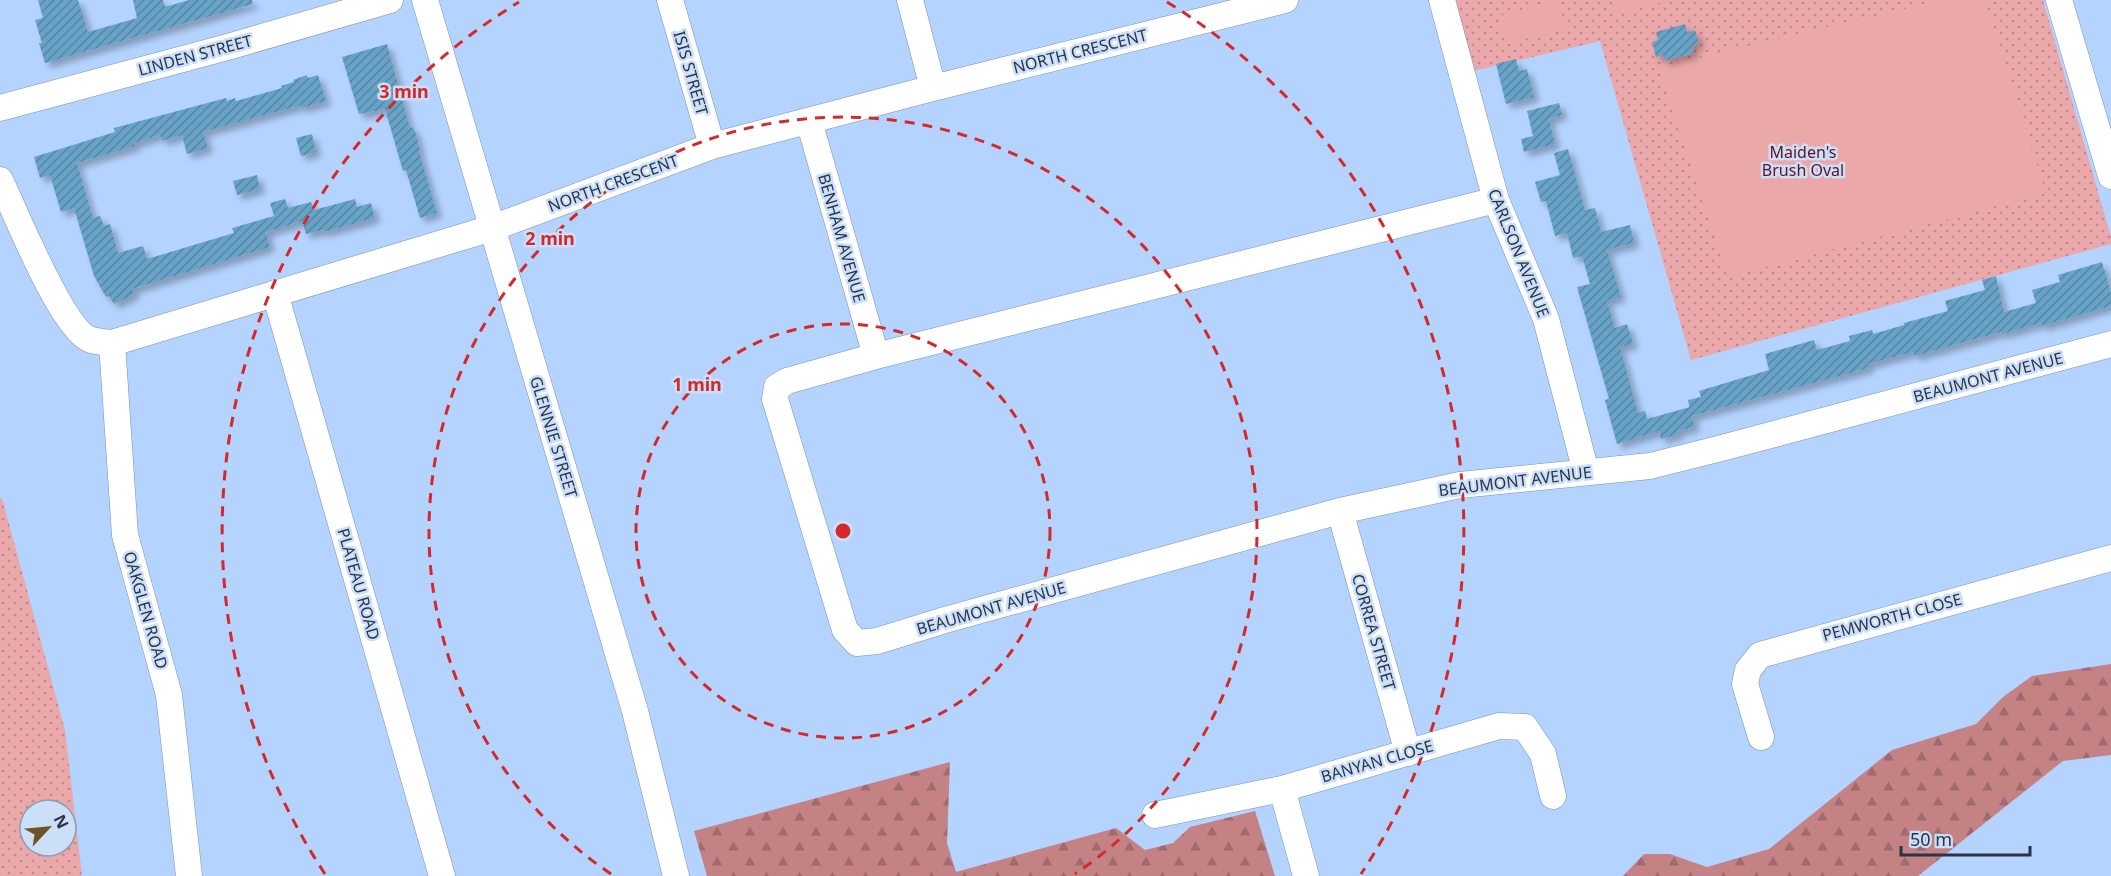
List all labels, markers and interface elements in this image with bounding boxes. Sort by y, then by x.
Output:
street label: NORTH CRESCENT [1011,24,1149,78]
street label: ISIS STREET [668,28,714,118]
street label: LINDEN STREET [136,29,255,81]
text: 3 min [379,79,429,103]
park label: Maiden's Brush Oval [1762,141,1844,181]
street label: NORTH CRESCENT [545,149,681,217]
street label: BENHAM AVENUE [813,171,871,305]
street label: CARLSON AVENUE [1483,185,1555,321]
text: 2 min [525,226,575,250]
street label: BEAUMONT AVENUE [1911,346,2065,408]
text: 1 min [672,372,722,396]
street label: GLENNIE STREET [525,374,583,501]
street label: BEAUMONT AVENUE [1437,461,1593,501]
centre of rings [833,521,853,541]
street label: PLATEAU ROAD [333,526,385,642]
street label: OAKGLEN ROAD [119,549,173,671]
street label: CORREA STREET [1347,571,1401,693]
street label: BEAUMONT AVENUE [914,576,1068,640]
street label: PEMWORTH CLOSE [1820,588,1964,646]
street label: BANYAN CLOSE [1318,734,1436,788]
north arrow [18,798,78,858]
text: N [49,811,74,832]
scale bar [1901,819,2030,857]
text: 50 m [1910,827,1952,851]

